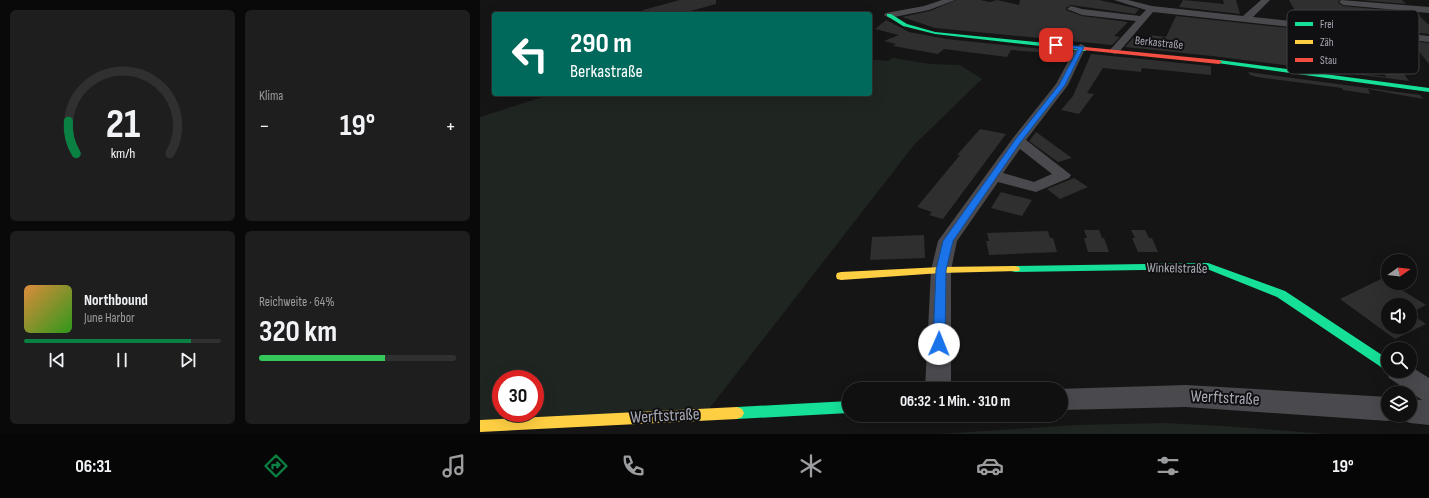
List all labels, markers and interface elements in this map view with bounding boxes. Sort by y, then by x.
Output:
legend [1287,10,1419,74]
text: Frei [1320,18,1334,31]
text: 290 m [570,27,632,60]
icon: left [504,28,556,80]
pin [1039,28,1073,62]
street label: Berkastraße [1134,33,1184,53]
icon: arrive [1045,34,1067,56]
text: Zäh [1320,36,1334,49]
text: Stau [1320,54,1337,67]
text: Berkastraße [570,61,643,82]
text: Klima [259,88,283,104]
text: 21 [105,99,140,148]
text: 19° [340,108,375,144]
text: − [259,113,270,140]
text: + [445,113,456,140]
text: km/h [110,144,135,161]
north arrow [1381,254,1417,290]
map controls [1381,254,1417,422]
street label: Winkelstraße [1146,259,1208,277]
text: Northbound [84,291,148,310]
text: Reichweite · 64% [259,294,335,310]
button: sound [1381,298,1417,334]
text: June Harbor [84,310,135,326]
text: 320 km [259,314,337,350]
position arrow [918,323,960,365]
button: search [1381,342,1417,378]
icon: previous [46,349,68,371]
icon: pause [111,349,133,371]
icon: next [177,349,199,371]
speed limit sign: 30 [492,370,544,422]
street label: Werftstraße [1190,386,1260,410]
button: layers [1381,386,1417,422]
text: 06:32 · 1 Min. · 310 m [900,392,1010,411]
street label: Werftstraße [630,404,700,428]
icon: directions [262,452,290,480]
icon: music [440,452,468,480]
icon: phone [619,452,647,480]
icon: climate [797,452,825,480]
icon: car [976,452,1004,480]
icon: filters [1154,452,1182,480]
text: 06:31 [75,456,111,477]
text: 19° [1332,456,1354,477]

